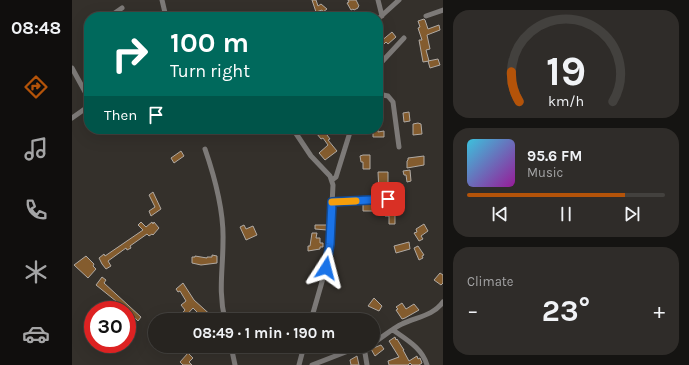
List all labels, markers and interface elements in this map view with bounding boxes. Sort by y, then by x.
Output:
text: 08:48 [11,17,61,39]
text: 100 m [170,26,249,59]
icon: right [104,28,156,80]
text: 19 [546,47,586,95]
text: Turn right [170,60,250,82]
icon: directions [22,73,50,101]
text: km/h [548,93,584,110]
icon: arrive [145,104,167,126]
text: Then [104,106,137,124]
icon: music [22,135,50,163]
text: 95.6 FM [527,147,582,165]
text: Music [527,165,563,180]
pin [371,182,405,216]
icon: arrive [377,188,399,210]
icon: phone [22,196,50,224]
icon: previous [489,203,511,225]
icon: pause [555,203,577,225]
icon: next [621,203,643,225]
position arrow [305,247,347,289]
icon: climate [22,258,50,286]
text: Climate [467,274,513,289]
text: 23° [542,293,590,329]
text: − [467,298,479,324]
text: + [653,298,665,324]
speed limit sign: 30 [84,301,136,353]
icon: car [22,320,50,348]
text: 08:49 · 1 min · 190 m [193,324,335,342]

